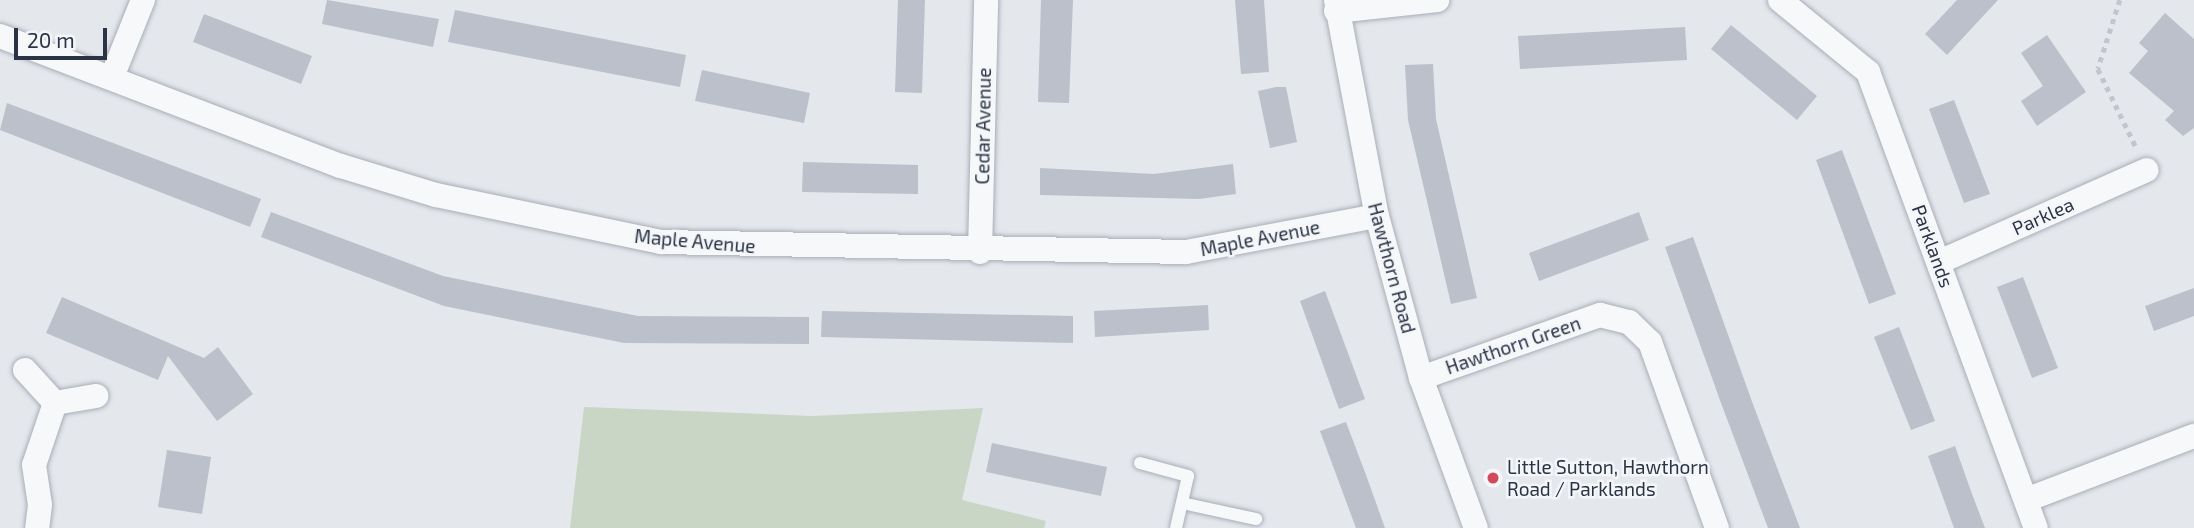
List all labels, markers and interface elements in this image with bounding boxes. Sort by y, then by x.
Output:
scale bar [18,14,110,58]
text: 20 m [27,27,75,52]
street label: Cedar Avenue [971,67,995,185]
street label: Parklea [2009,192,2077,240]
street label: Hawthorn Road [1364,200,1420,336]
street label: Parklands [1907,201,1959,291]
street label: Maple Avenue [1198,215,1322,261]
street label: Maple Avenue [633,224,757,258]
street label: Hawthorn Green [1442,311,1584,379]
place label: Little Sutton, Hawthorn Road / Parklands [1507,456,1709,500]
marker: Little Sutton, Hawthorn Road / Parklands [1485,470,1501,486]

